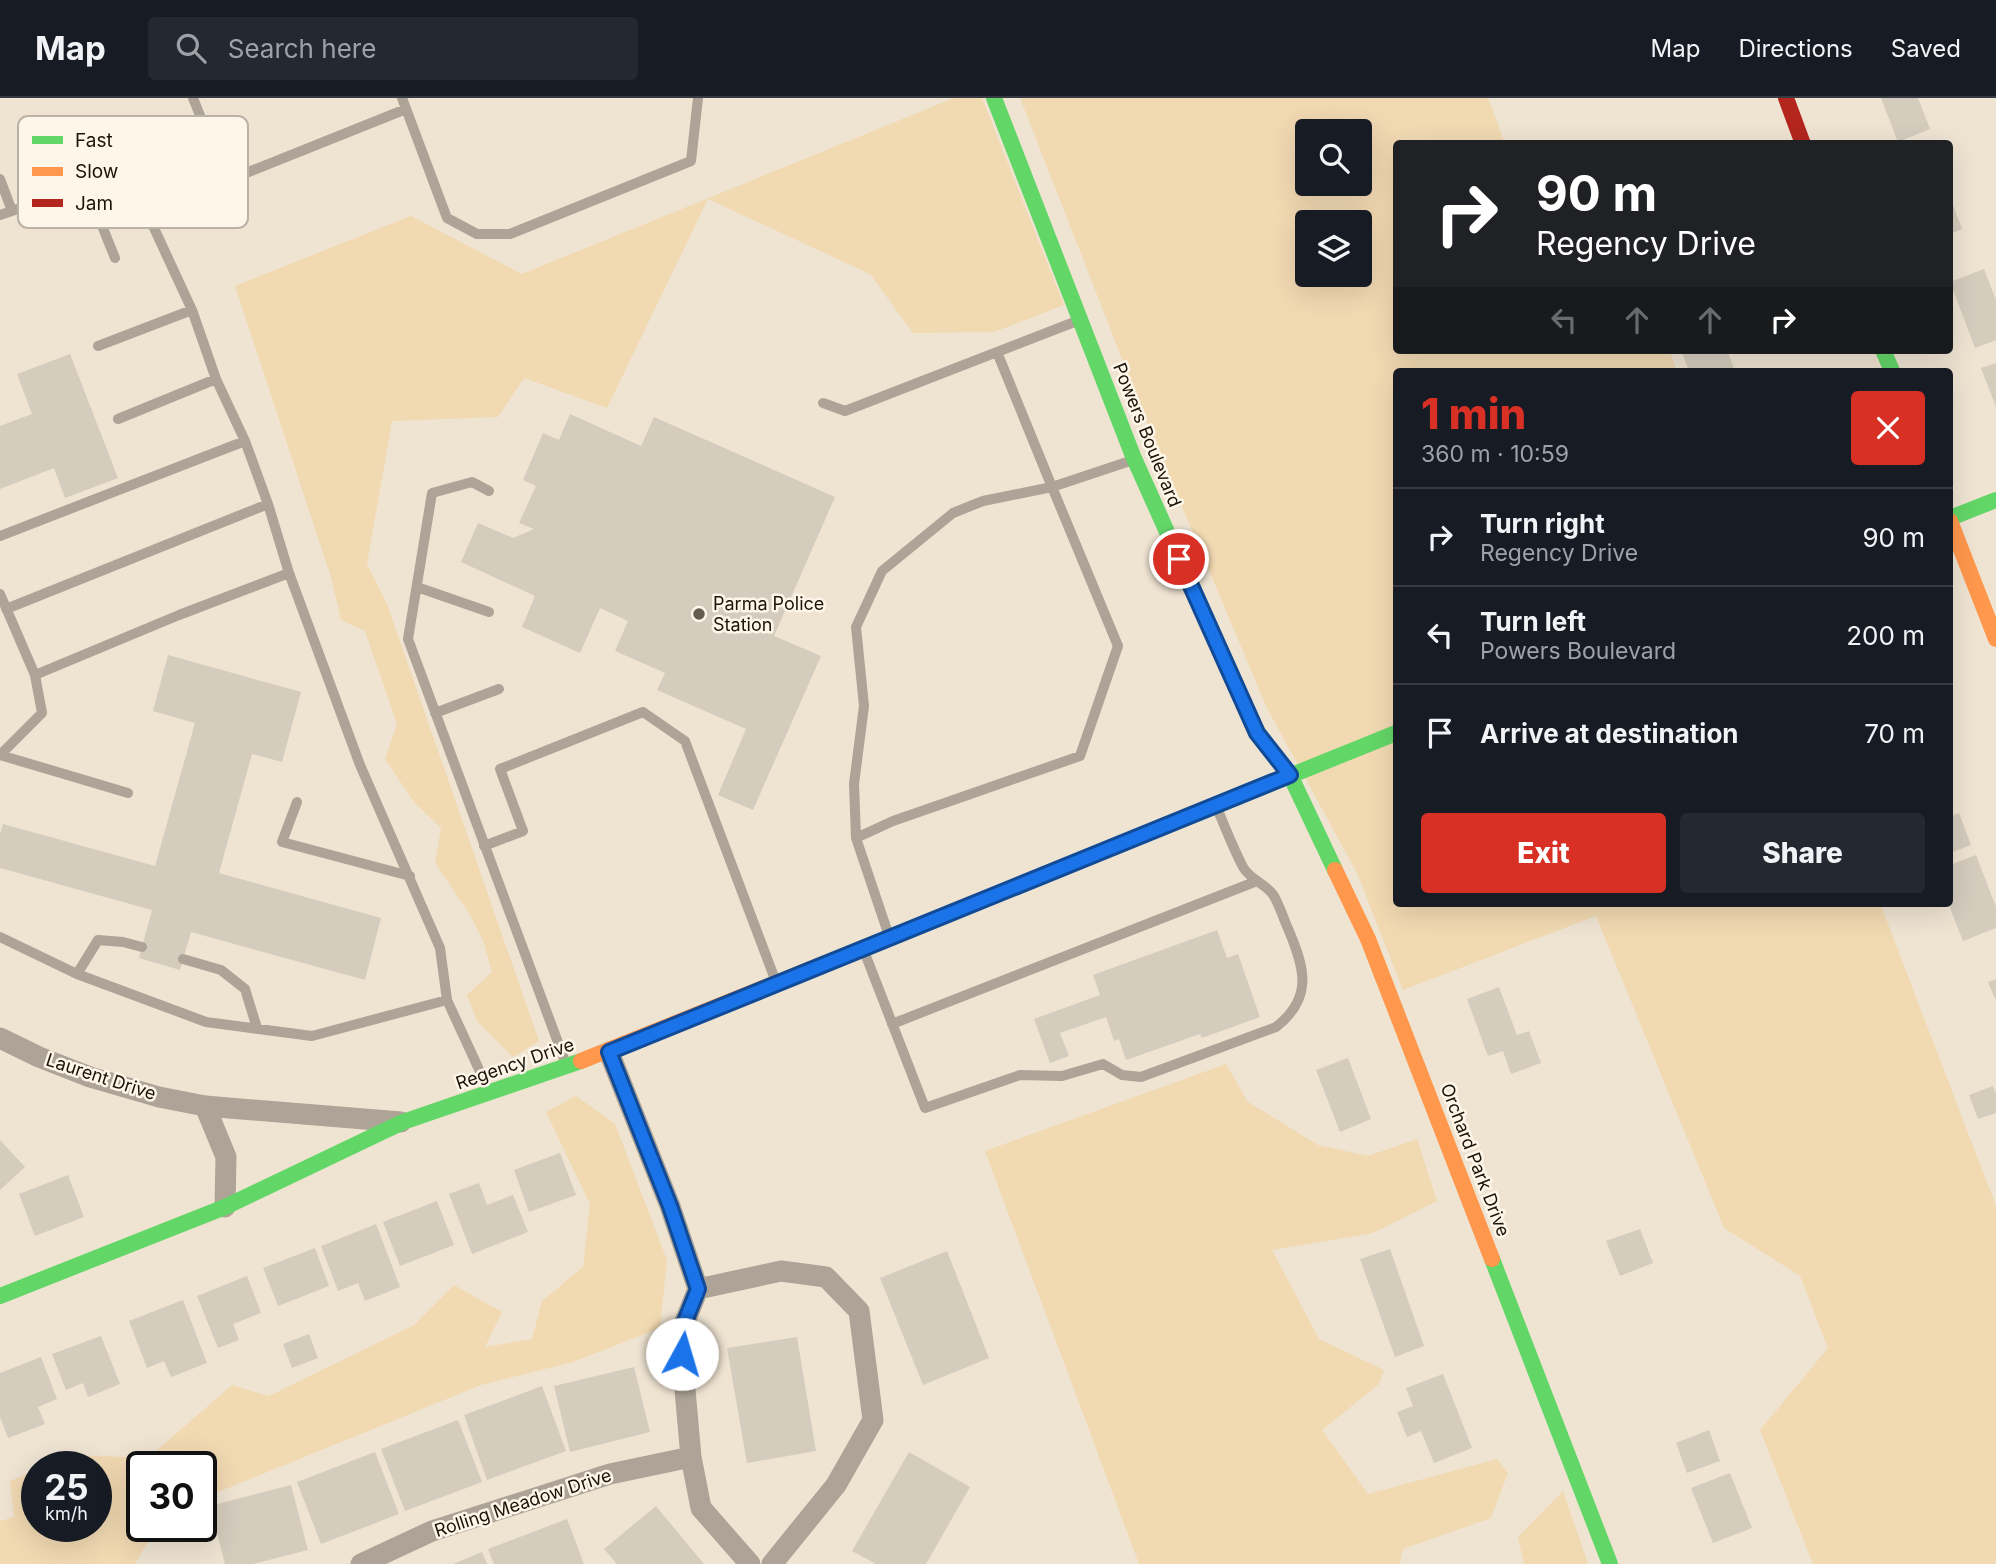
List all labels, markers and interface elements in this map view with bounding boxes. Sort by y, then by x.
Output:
search box [148,17,638,80]
text: Map [35,28,106,68]
icon: search [172,29,210,67]
text: Search here [228,33,376,64]
text: Map [1651,34,1700,63]
text: Directions [1738,34,1853,63]
text: Saved [1891,34,1961,63]
legend [18,116,248,228]
map controls [1295,119,1372,287]
button: search [1295,119,1372,196]
text: Fast [75,129,113,152]
text: Slow [75,160,118,183]
text: 90 m [1536,164,1657,223]
icon: right [1421,168,1512,259]
text: Jam [75,192,113,215]
button: layers [1295,210,1372,287]
text: Regency Drive [1536,224,1756,263]
icon: left [1545,301,1583,339]
icon: ahead [1618,301,1656,339]
icon: ahead [1691,301,1729,339]
icon: right [1764,301,1802,339]
street label: Powers Boulevard [1109,360,1186,510]
text: 1 min [1421,388,1526,439]
button: close [1851,391,1925,465]
text: 360 m · 10:59 [1421,440,1569,468]
text: Turn right [1480,508,1605,539]
icon: right [1421,518,1459,556]
text: 90 m [1862,522,1925,553]
pin [1149,529,1209,589]
text: Regency Drive [1480,539,1638,567]
icon: arrive [1160,540,1198,578]
place label: Parma Police Station [713,593,824,635]
marker: Parma Police Station [691,606,707,622]
text: Turn left [1480,606,1586,637]
icon: left [1421,616,1459,654]
text: 200 m [1846,620,1925,651]
text: Powers Boulevard [1480,637,1676,665]
icon: arrive [1421,714,1459,752]
text: Arrive at destination [1480,718,1739,749]
text: 70 m [1864,718,1925,749]
button: Exit [1421,813,1666,893]
button: Share [1680,813,1925,893]
street label: Regency Drive [453,1033,577,1094]
street label: Laurent Drive [44,1049,159,1104]
street label: Orchard Park Drive [1437,1080,1514,1239]
position arrow [645,1317,719,1391]
speed limit sign: 30 [126,1451,217,1542]
street label: Rolling Meadow Drive [432,1464,614,1541]
text: 25 [44,1466,89,1508]
text: km/h [45,1503,88,1524]

